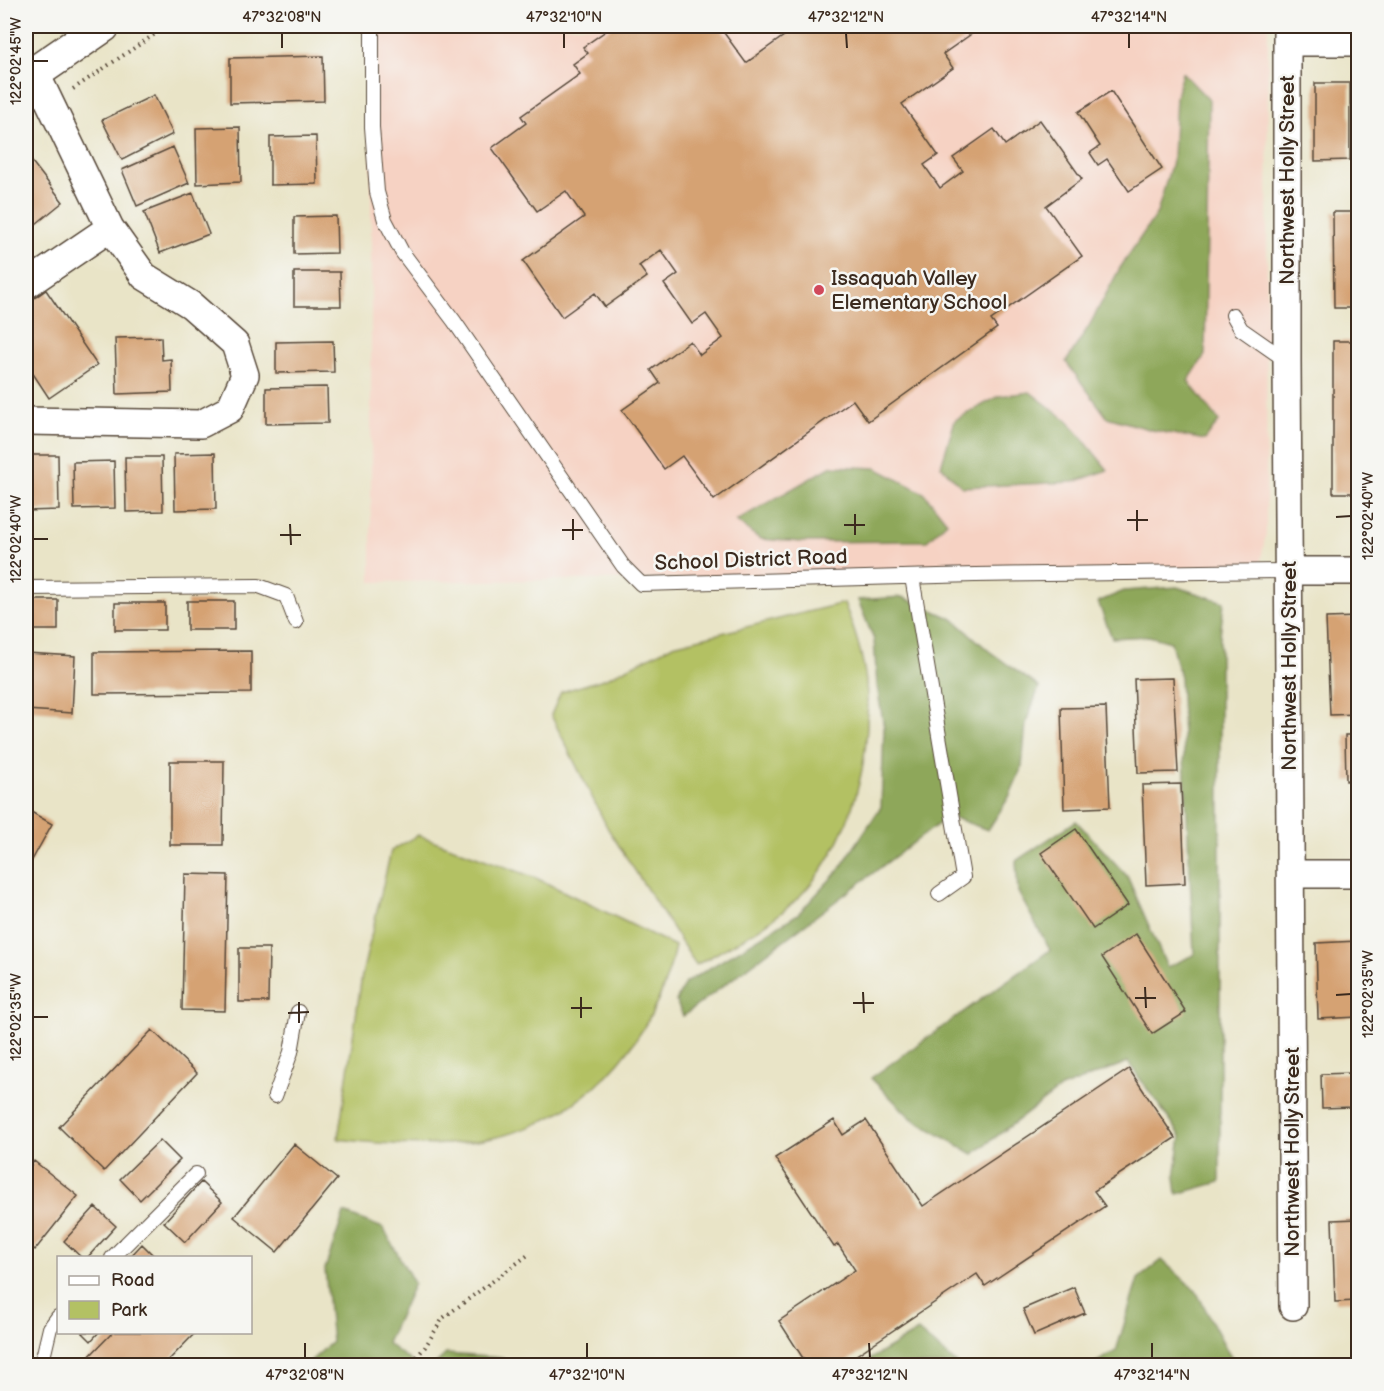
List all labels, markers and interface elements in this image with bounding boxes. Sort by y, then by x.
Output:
text: 47°32'08"N [242,8,322,27]
text: 47°32'10"N [526,8,602,27]
text: 47°32'12"N [808,8,884,27]
text: 47°32'14"N [1091,8,1167,27]
text: 122°02'45"W [7,17,26,105]
street label: Northwest Holly Street [1275,74,1300,285]
place label: Issaquah Valley Elementary School [831,266,1007,315]
marker: Issaquah Valley Elementary School [812,283,826,297]
text: 122°02'40"W [1359,472,1378,560]
text: 122°02'40"W [7,495,26,583]
street label: School District Road [654,544,848,576]
street label: Northwest Holly Street [1277,560,1302,771]
text: 122°02'35"W [1359,950,1378,1038]
text: 122°02'35"W [7,973,26,1061]
street label: Northwest Holly Street [1280,1046,1305,1257]
legend [57,1256,252,1334]
text: Road [111,1270,155,1291]
text: Park [111,1300,147,1321]
text: 47°32'08"N [265,1366,345,1385]
text: 47°32'10"N [549,1366,625,1385]
text: 47°32'12"N [832,1366,908,1385]
text: 47°32'14"N [1114,1366,1190,1385]

